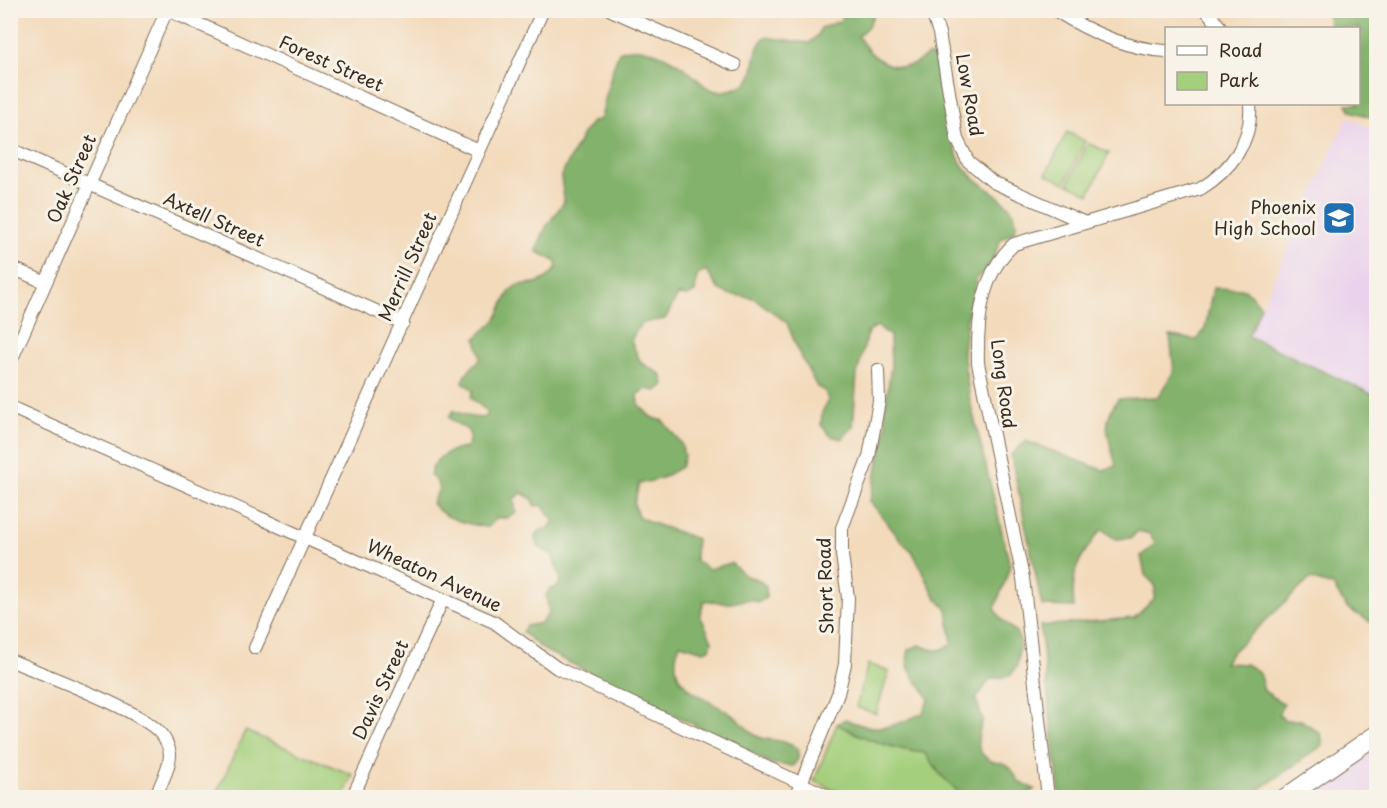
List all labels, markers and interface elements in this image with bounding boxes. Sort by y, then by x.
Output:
legend [1165,27,1360,105]
street label: Forest Street [275,28,388,98]
text: Road [1219,36,1263,63]
street label: Low Road [950,51,991,138]
text: Park [1219,66,1259,93]
street label: Oak Street [39,130,102,227]
street label: Axtell Street [160,184,269,253]
place label: Phoenix High School [1214,193,1316,241]
school or university icon: Phoenix High School [1321,200,1357,236]
street label: Merrill Street [371,207,443,325]
street label: Long Road [985,337,1024,430]
street label: Wheaton Avenue [363,532,507,618]
street label: Short Road [809,537,840,635]
street label: Davis Street [345,635,415,744]

